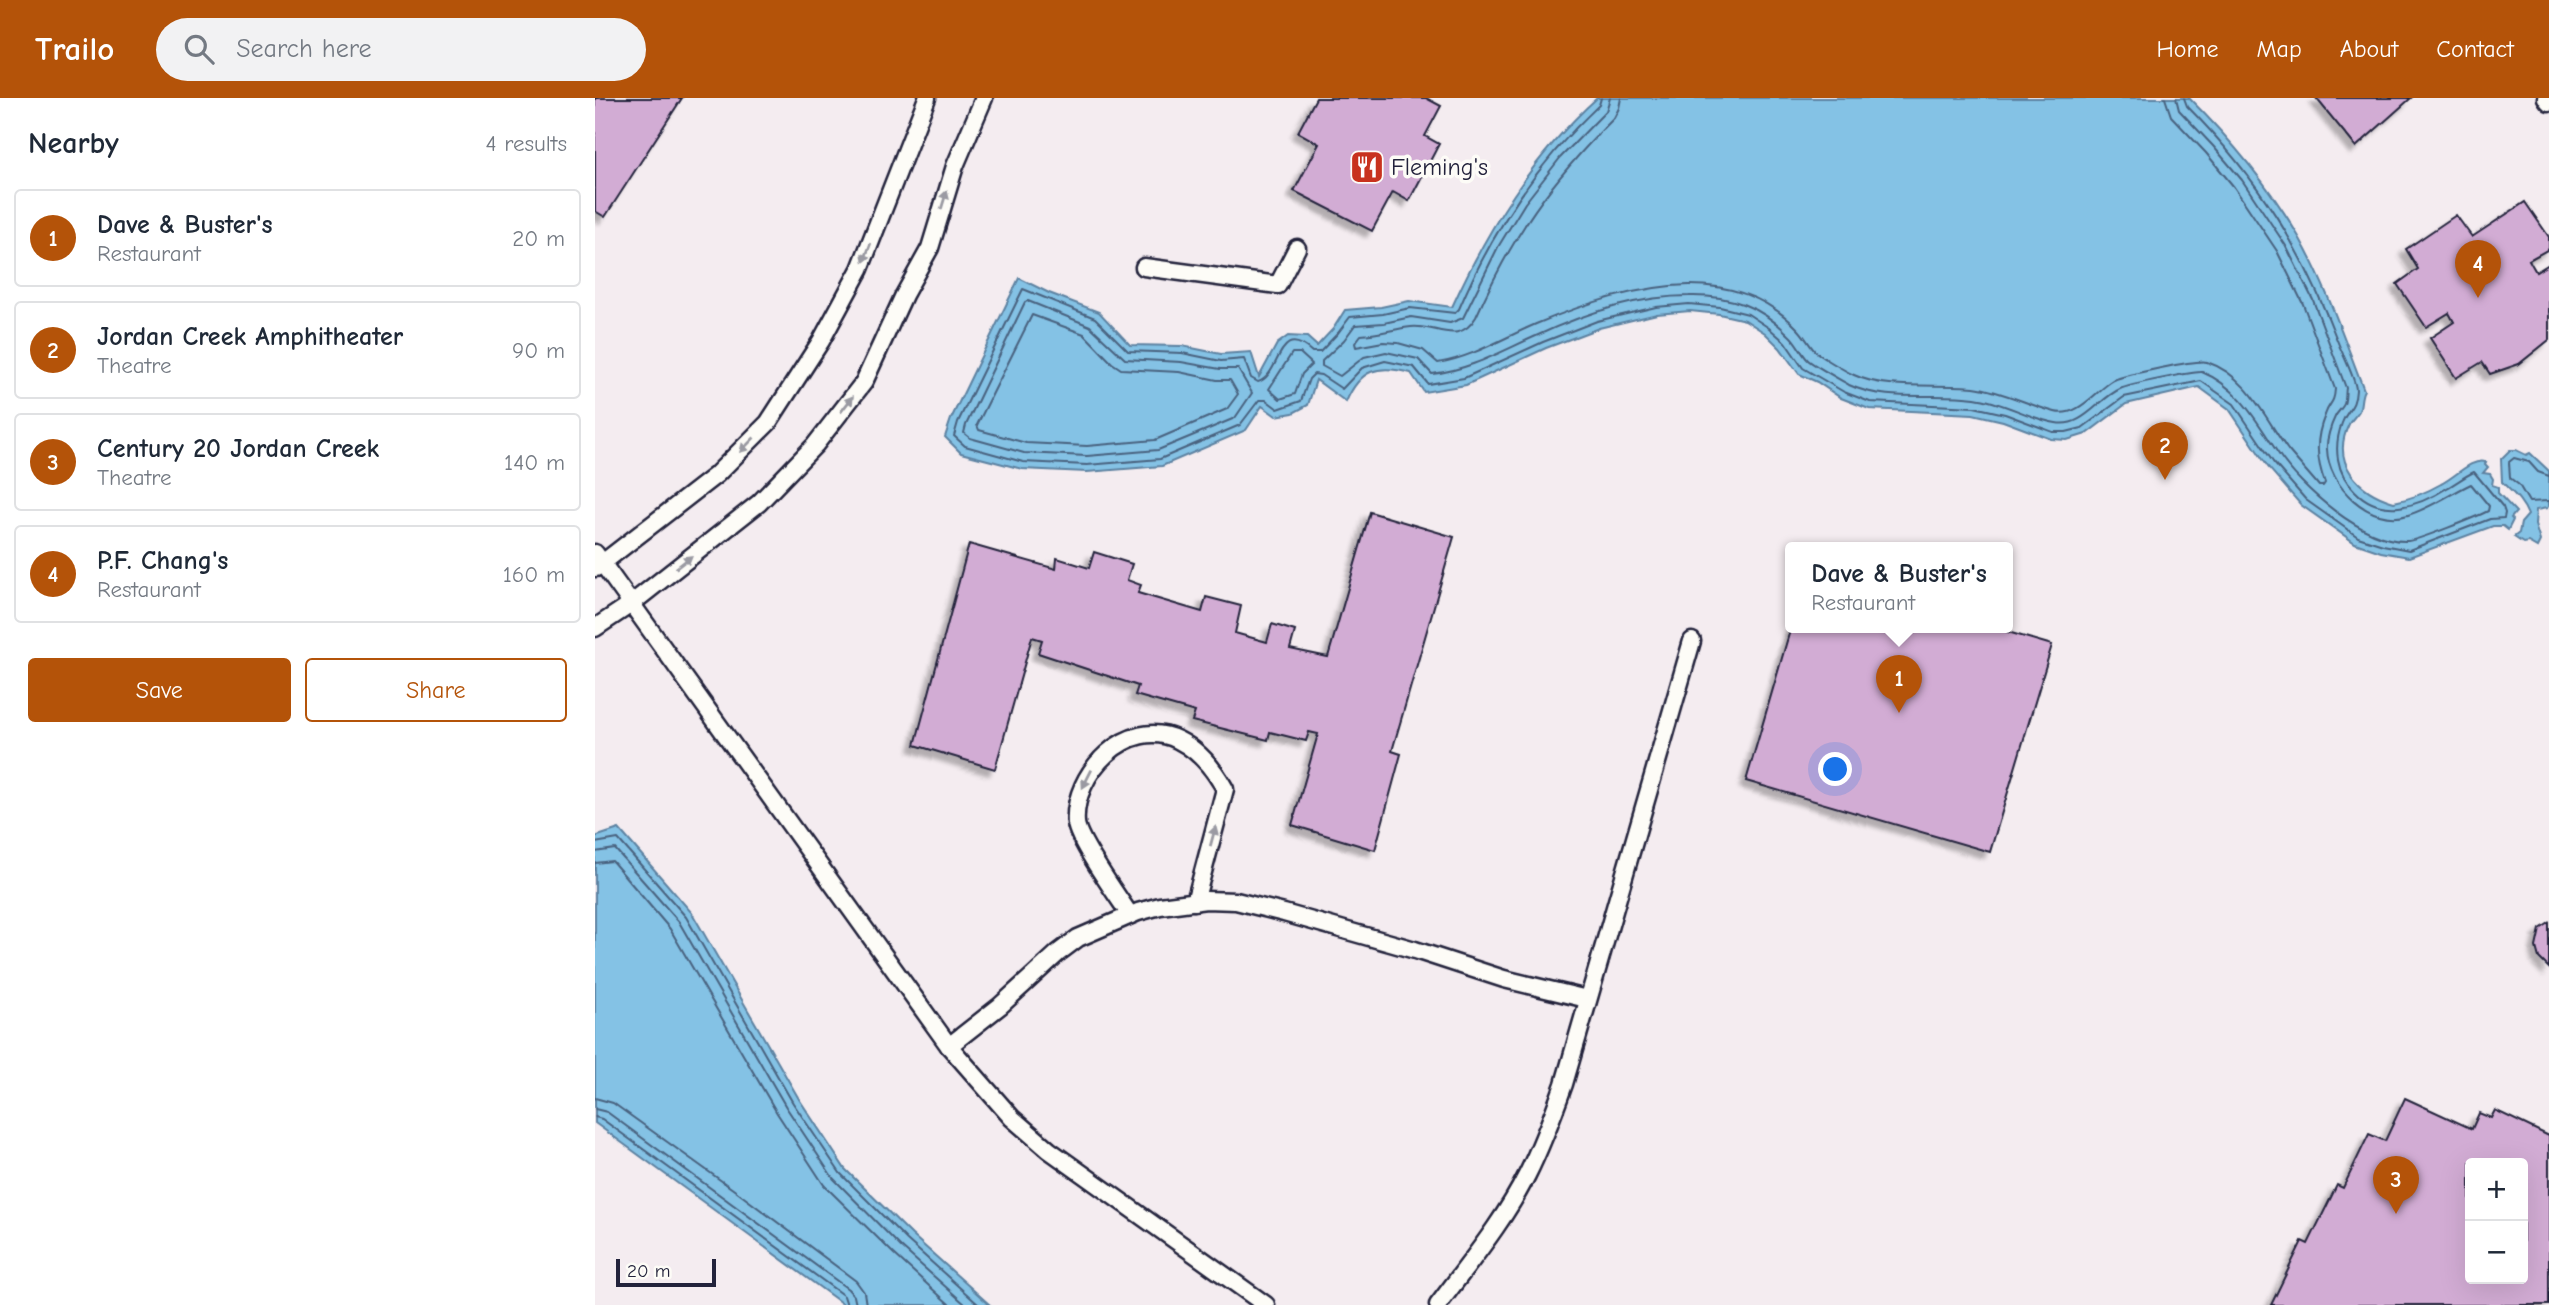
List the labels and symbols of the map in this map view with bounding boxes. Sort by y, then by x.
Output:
restaurant icon: Fleming's [1348,148,1386,186]
place label: Fleming's [1391,153,1488,181]
one-way arrow [940,190,950,211]
pin: 4 [2455,240,2501,298]
one-way arrow [861,242,872,263]
one-way arrow [839,396,854,414]
pin: 2 [2142,422,2188,480]
one-way arrow [738,436,755,453]
one-way arrow [676,555,693,570]
pin: 1 [1876,655,1922,713]
your location [1818,752,1852,786]
one-way arrow [1081,769,1092,789]
one-way arrow [1208,825,1219,847]
pin: 3 [2373,1156,2419,1214]
scale bar [616,1256,716,1288]

